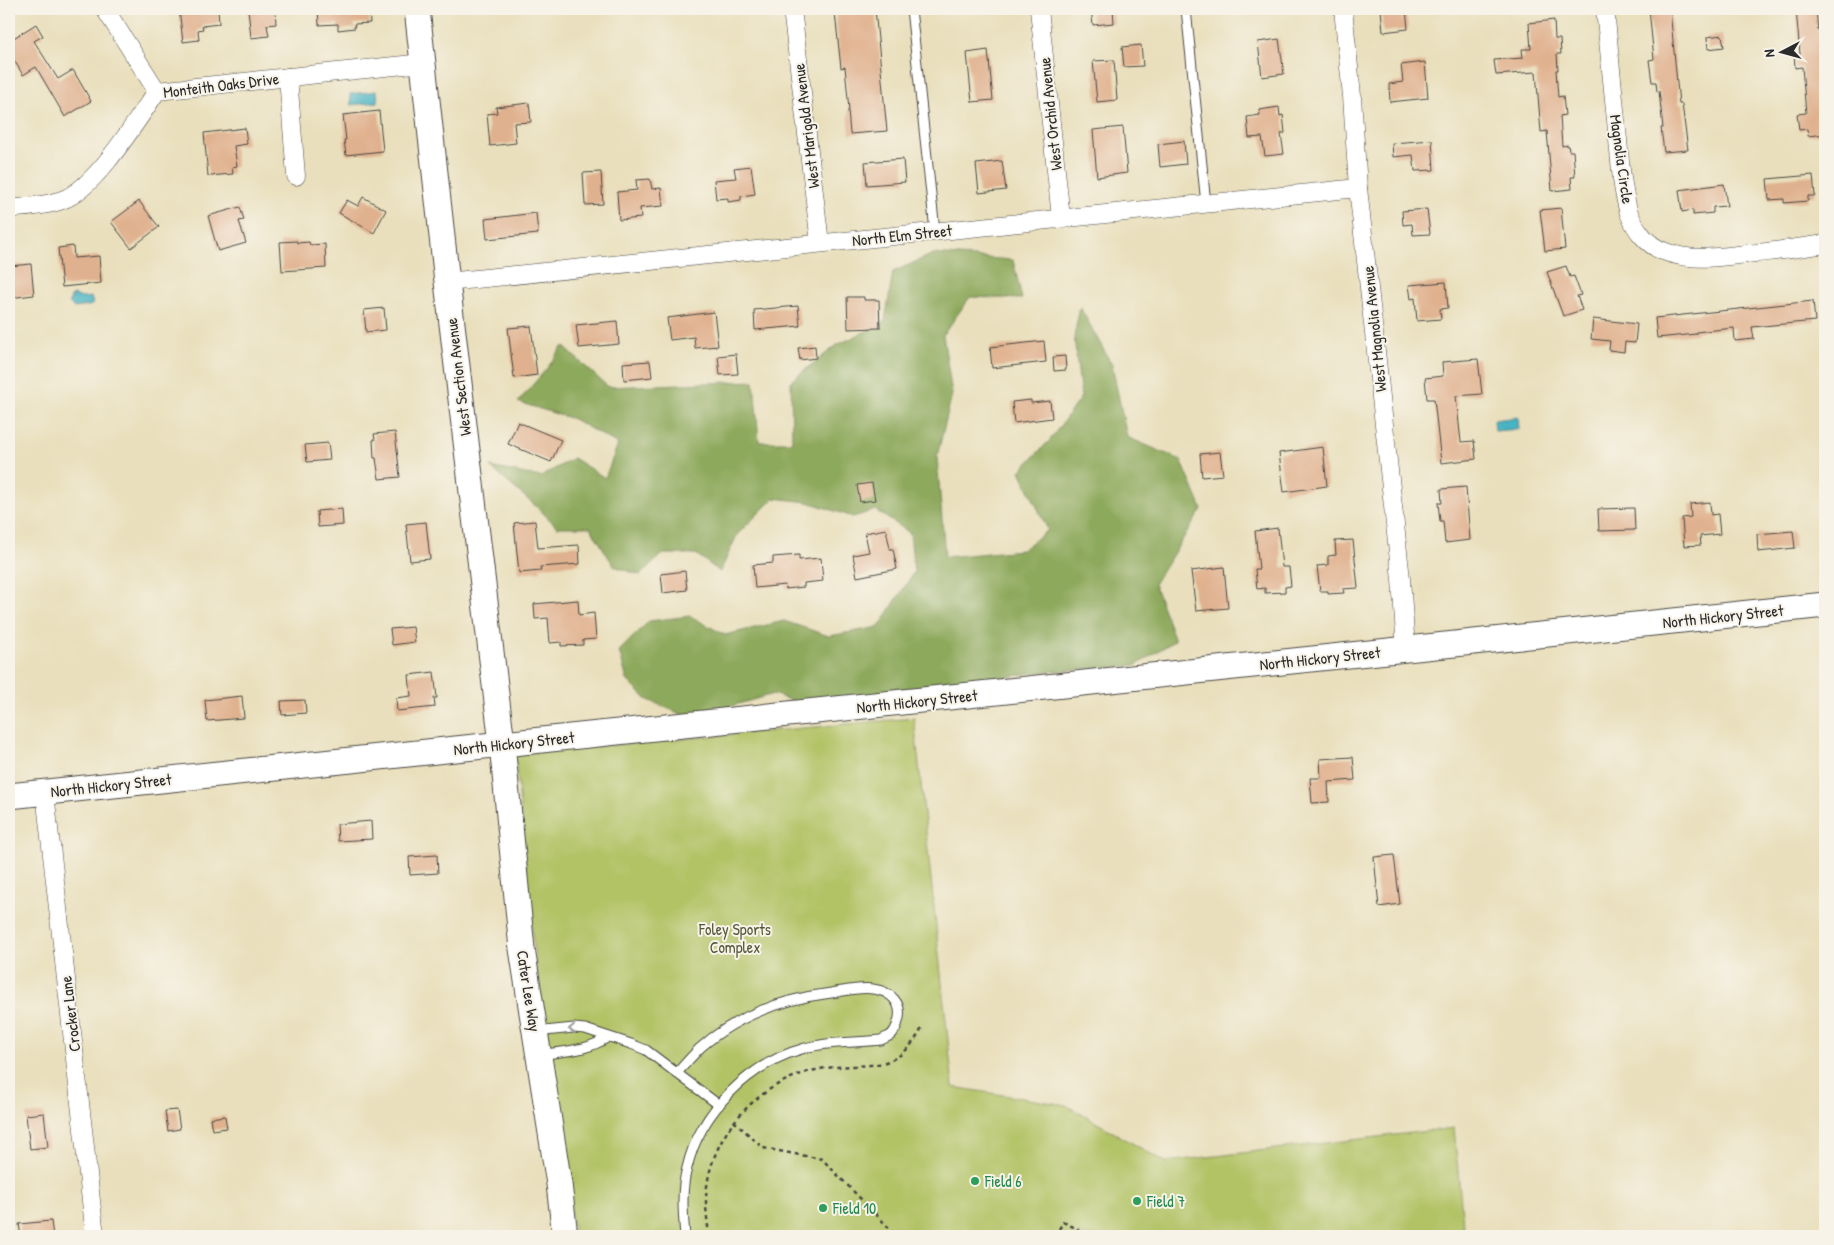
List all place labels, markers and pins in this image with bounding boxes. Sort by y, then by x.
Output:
place label: Field 6 [984,1170,1022,1192]
marker: Field 6 [969,1175,981,1187]
place label: Field 7 [1146,1190,1185,1212]
marker: Field 7 [1131,1195,1143,1207]
place label: Field 10 [832,1197,876,1219]
marker: Field 10 [817,1202,829,1214]

